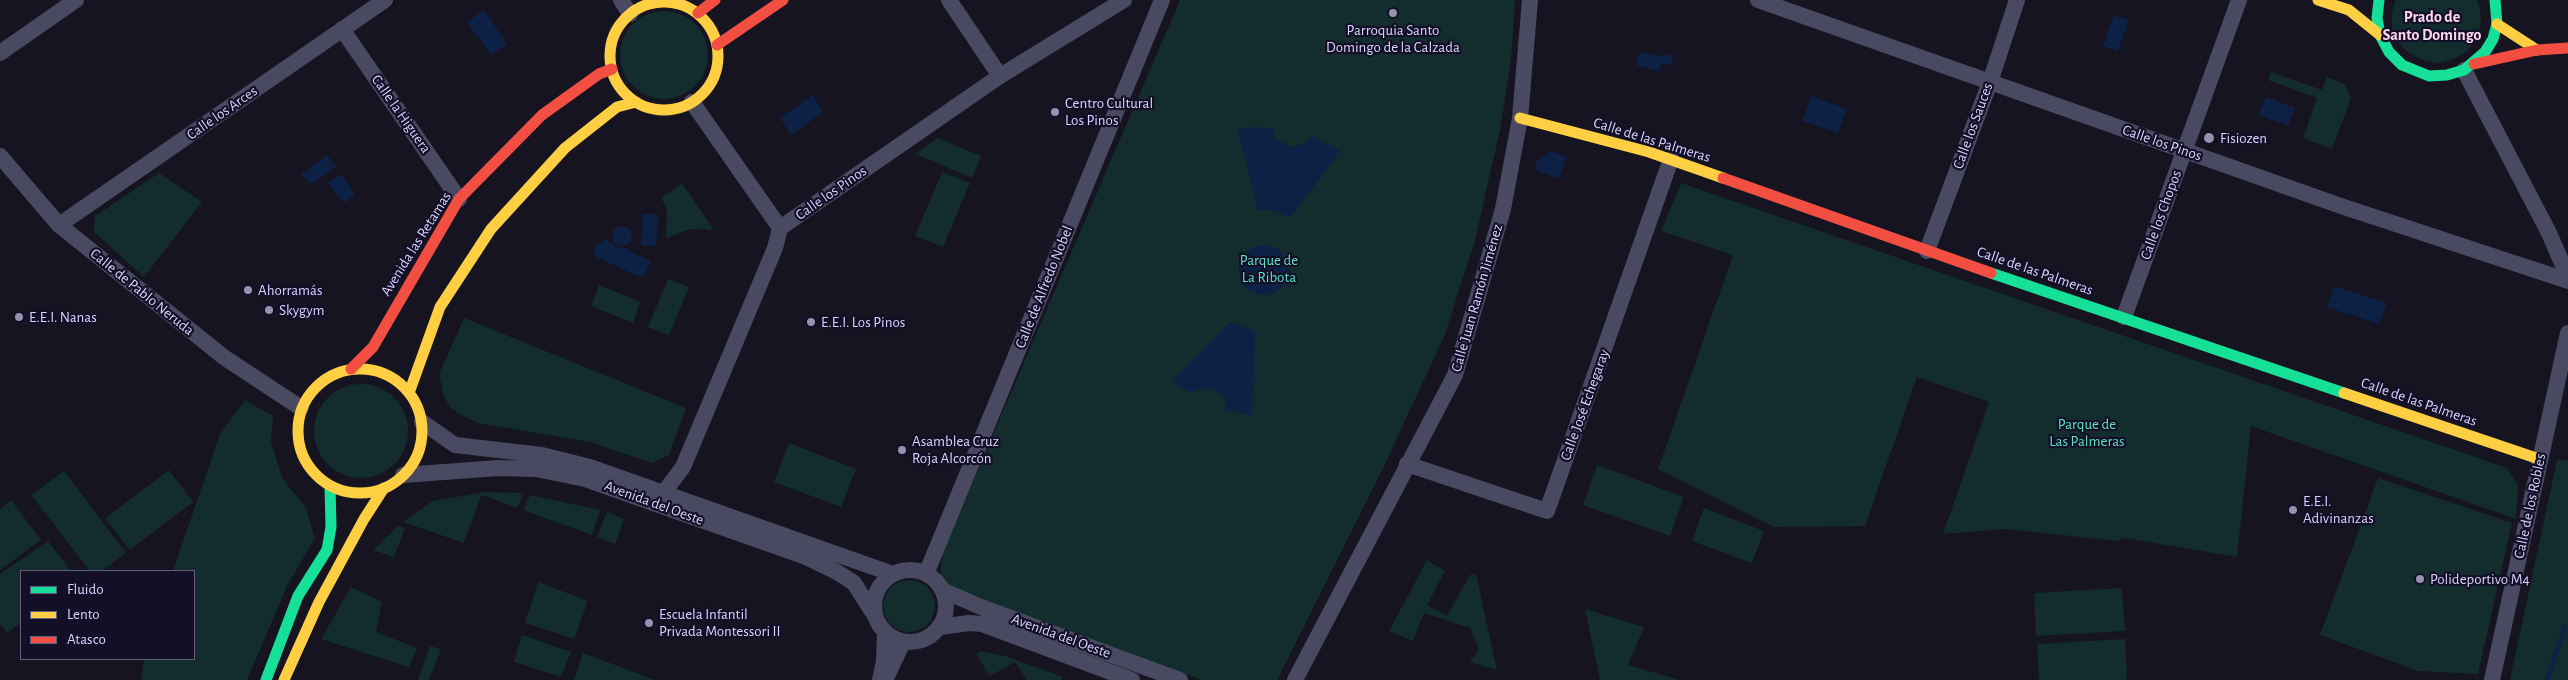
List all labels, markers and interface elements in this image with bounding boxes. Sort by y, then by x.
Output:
marker: Parroquia Santo Domingo de la Calzada [1387,7,1399,19]
district label: Prado de Santo Domingo [2382,7,2482,45]
place label: Parroquia Santo Domingo de la Calzada [1326,21,1460,56]
street label: Calle la Higuera [367,71,435,157]
street label: Calle los Sauces [1949,81,1997,171]
street label: Calle los Arces [183,82,261,144]
place label: Centro Cultural Los Pinos [1065,94,1153,129]
marker: Centro Cultural Los Pinos [1049,106,1061,118]
street label: Calle de las Palmeras [1591,114,1713,166]
street label: Calle los Pinos [2120,121,2204,165]
place label: Fisiozen [2220,129,2267,147]
marker: Fisiozen [2202,131,2216,145]
street label: Calle los Pinos [792,162,870,224]
street label: Calle los Chopos [2136,168,2186,262]
street label: Avenida las Retamas [377,189,455,299]
street label: Calle Juan Ramón Jiménez [1447,222,1507,374]
street label: Calle de Alfredo Nobel [1011,223,1077,351]
street label: Calle de las Palmeras [1975,243,2095,299]
street label: Calle de Pablo Neruda [86,245,198,339]
park label: Parque de La Ribota [1240,251,1298,286]
place label: Ahorramás [258,281,322,299]
marker: Ahorramás [242,284,254,296]
place label: Skygym [279,301,325,319]
marker: Skygym [263,304,275,316]
place label: E.E.I. Nanas [29,308,97,326]
marker: E.E.I. Nanas [13,311,25,323]
place label: E.E.I. Los Pinos [821,313,905,331]
marker: E.E.I. Los Pinos [805,316,817,328]
street label: Calle José Echegaray [1557,347,1613,463]
street label: Calle de las Palmeras [2359,374,2479,430]
park label: Parque de Las Palmeras [2049,415,2125,450]
place label: Asamblea Cruz Roja Alcorcón [912,432,999,467]
marker: Asamblea Cruz Roja Alcorcón [896,444,908,456]
street label: Calle de los Robles [2510,452,2550,560]
street label: Avenida del Oeste [602,477,706,529]
place label: E.E.I. Adivinanzas [2303,492,2374,527]
marker: E.E.I. Adivinanzas [2287,504,2299,516]
legend [20,570,195,660]
place label: Polideportivo M4 [2430,570,2530,588]
marker: Polideportivo M4 [2414,573,2426,585]
text: Fluido [67,582,104,597]
place label: Escuela Infantil Privada Montessori II [659,605,781,640]
text: Lento [67,607,100,622]
street label: Avenida del Oeste [1009,610,1113,662]
marker: Escuela Infantil Privada Montessori II [643,617,655,629]
text: Atasco [67,632,106,647]

